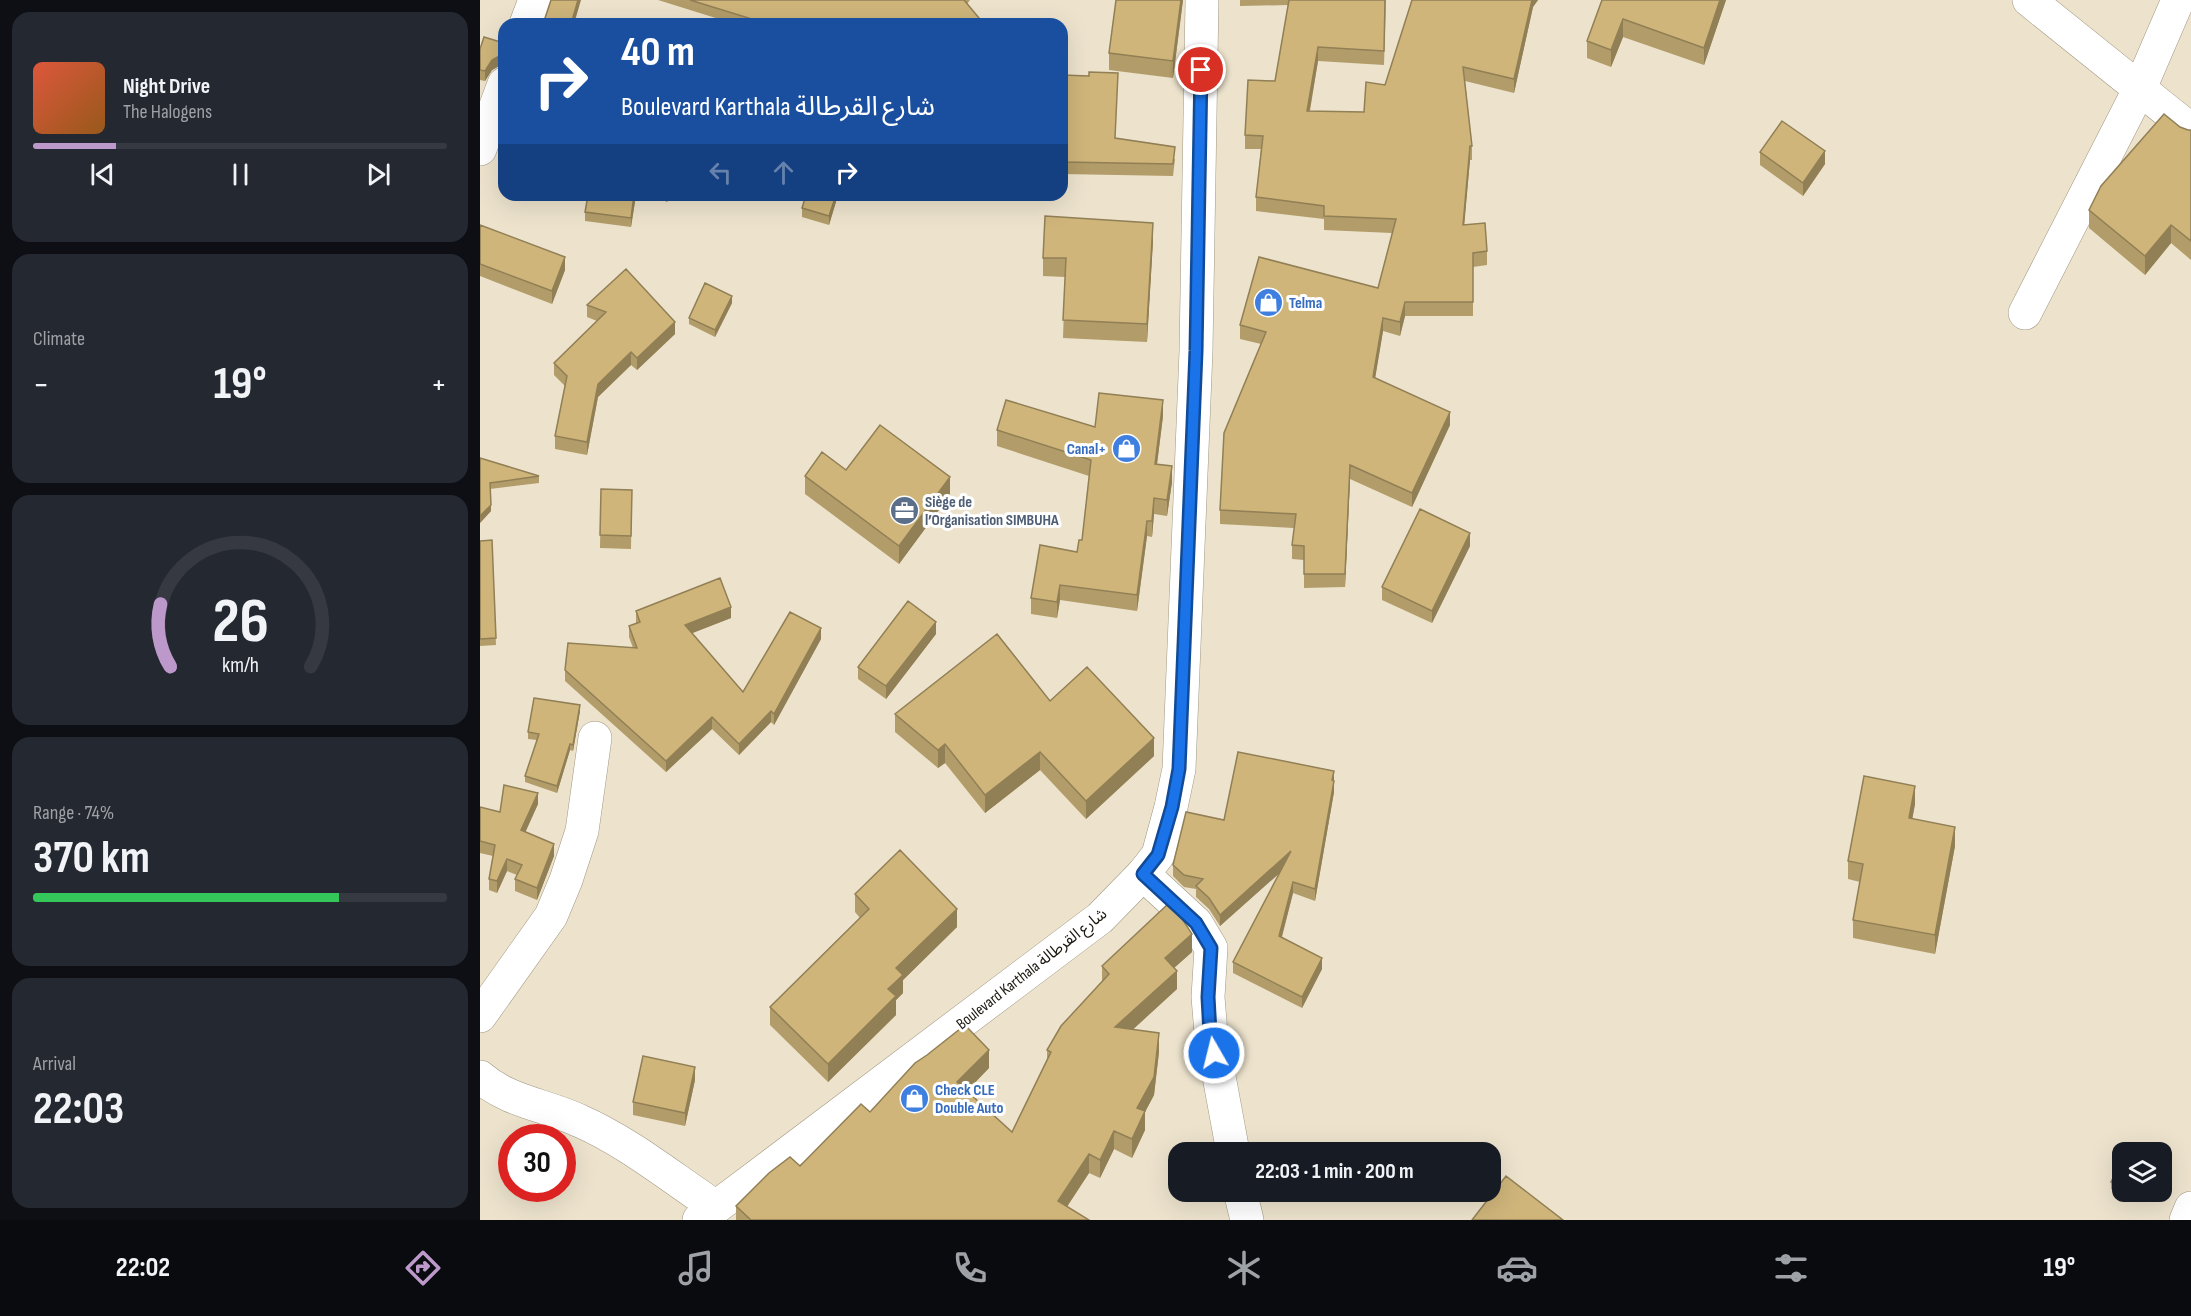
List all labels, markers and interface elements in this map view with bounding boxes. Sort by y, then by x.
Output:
text: 40 m [621,27,695,78]
icon: right [522,42,600,120]
pin [1175,44,1226,95]
icon: arrive [1184,53,1217,86]
text: Night Drive [123,73,210,100]
text: Boulevard Karthala شارع القرطالة [621,91,935,123]
text: The Halogens [123,100,212,124]
icon: left [704,156,737,189]
icon: ahead [767,156,800,189]
icon: right [830,156,863,189]
icon: previous [86,158,119,191]
icon: pause [224,158,257,191]
icon: next [362,158,395,191]
shop icon: Telma [1252,286,1284,318]
place label: Telma [1289,294,1322,313]
text: Climate [33,327,85,351]
text: 19° [213,357,267,412]
text: − [33,365,49,405]
text: + [431,365,447,405]
shop icon: Canal+ [1111,432,1143,464]
place label: Canal+ [1067,440,1106,459]
place label: Siège de l’Organisation SIMBUHA [925,493,1059,530]
office icon: Siège de l’Organisation SIMBUHA [888,494,920,526]
text: 26 [212,585,268,660]
text: km/h [221,653,259,678]
text: Range · 74% [33,801,114,825]
text: 370 km [33,831,150,886]
street label: Boulevard Karthala شارع القرطالة [953,904,1112,1035]
position arrow [1182,1021,1246,1085]
text: Arrival [33,1052,76,1076]
place label: Check CLE Double Auto [935,1081,1004,1118]
text: 22:03 [33,1082,124,1137]
shop icon: Check CLE Double Auto [898,1082,930,1114]
speed limit sign: 30 [498,1124,576,1202]
map controls [2112,1142,2172,1202]
button: layers [2112,1142,2172,1202]
text: 22:03 · 1 min · 200 m [1255,1158,1414,1185]
icon: directions [402,1247,444,1289]
icon: music [675,1247,717,1289]
icon: phone [949,1247,991,1289]
icon: climate [1223,1247,1265,1289]
icon: car [1496,1247,1538,1289]
icon: filters [1770,1247,1812,1289]
text: 22:02 [116,1252,170,1284]
text: 19° [2043,1252,2075,1284]

